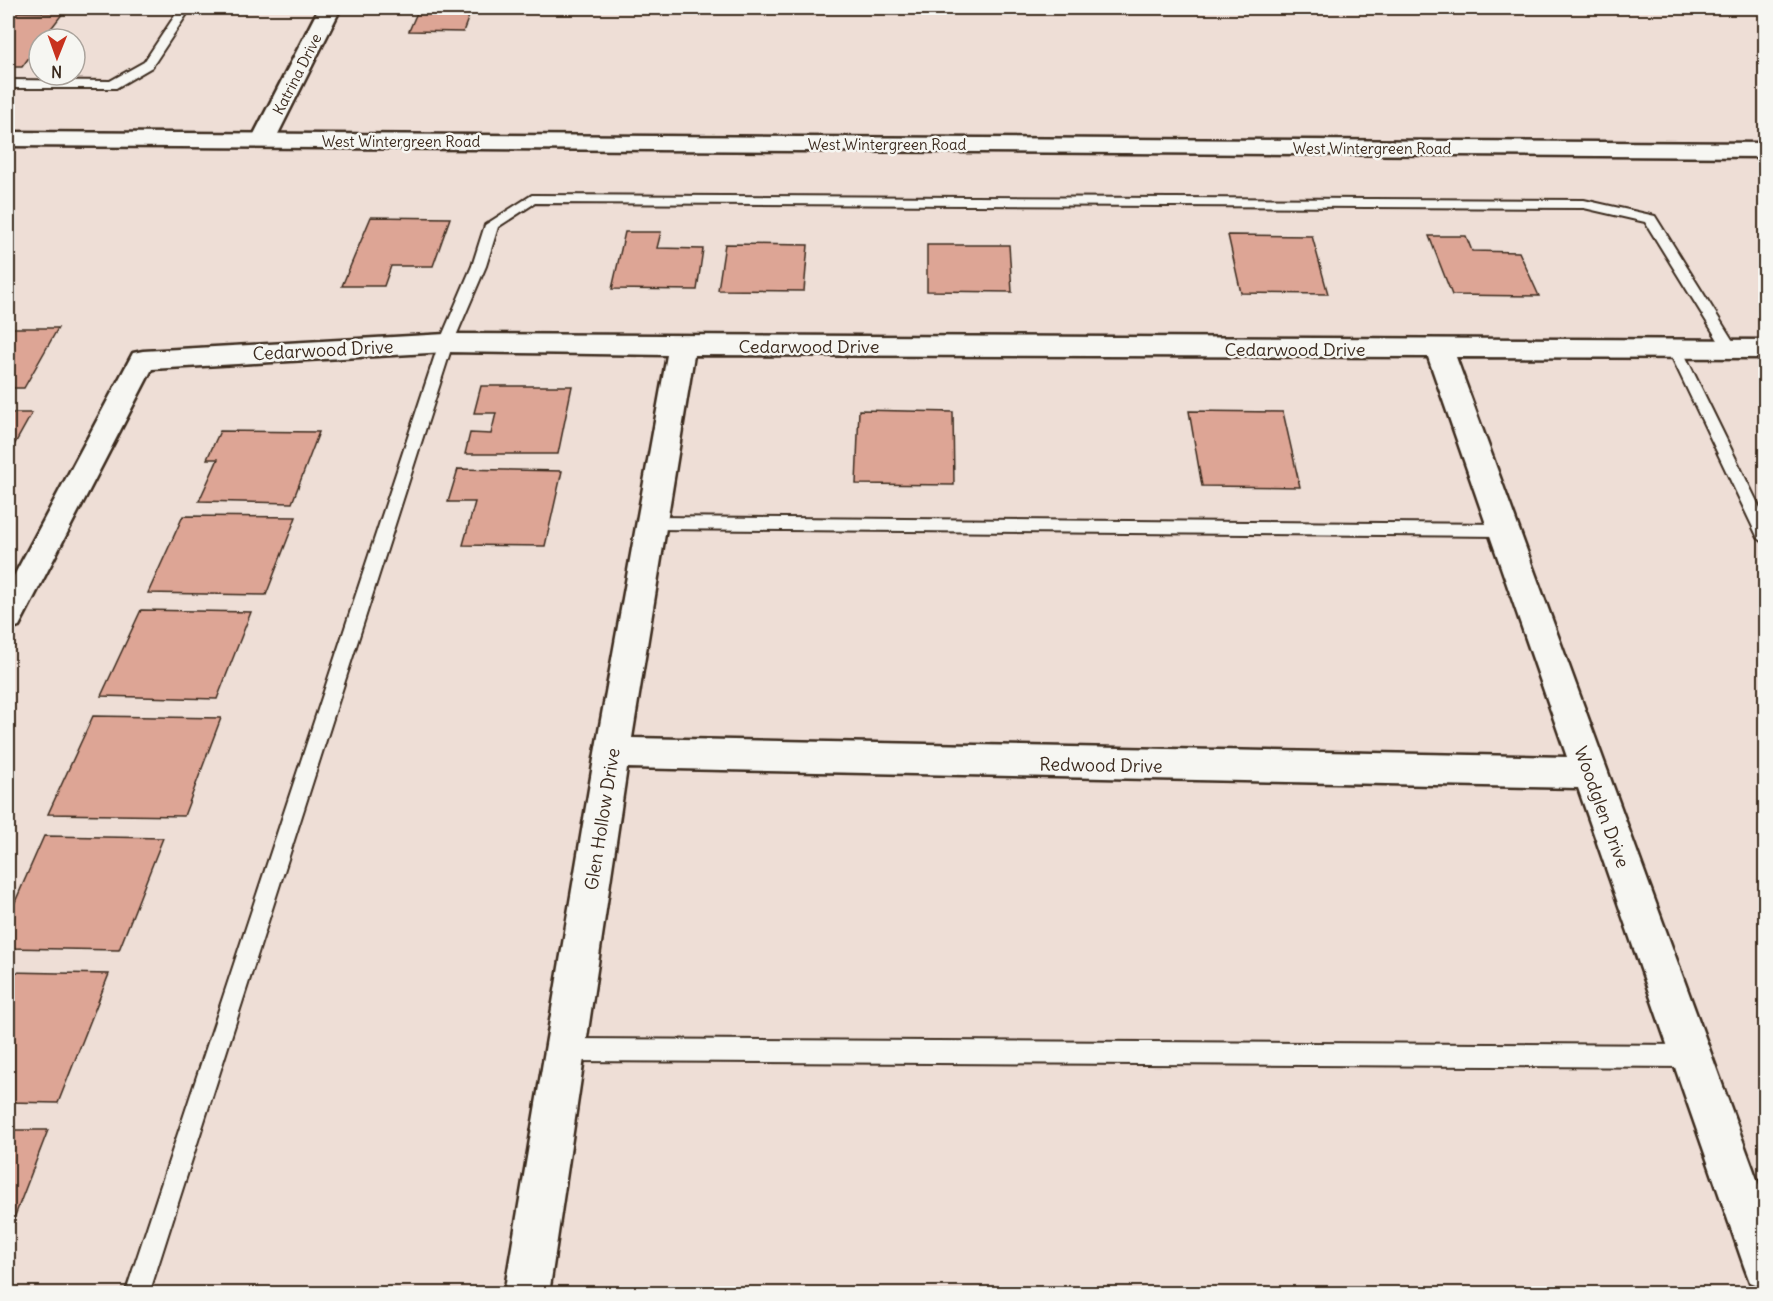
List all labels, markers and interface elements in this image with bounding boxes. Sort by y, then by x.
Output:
north arrow [27,27,87,87]
street label: Katrina Drive [268,30,326,118]
text: N [51,62,62,82]
street label: West Wintergreen Road [322,132,481,151]
street label: West Wintergreen Road [808,135,967,154]
street label: West Wintergreen Road [1293,139,1452,158]
street label: Cedarwood Drive [252,335,394,365]
street label: Cedarwood Drive [738,335,880,358]
street label: Cedarwood Drive [1224,338,1366,361]
street label: Woodglen Drive [1569,743,1635,871]
street label: Glen Hollow Drive [579,746,625,892]
street label: Redwood Drive [1039,752,1163,778]

